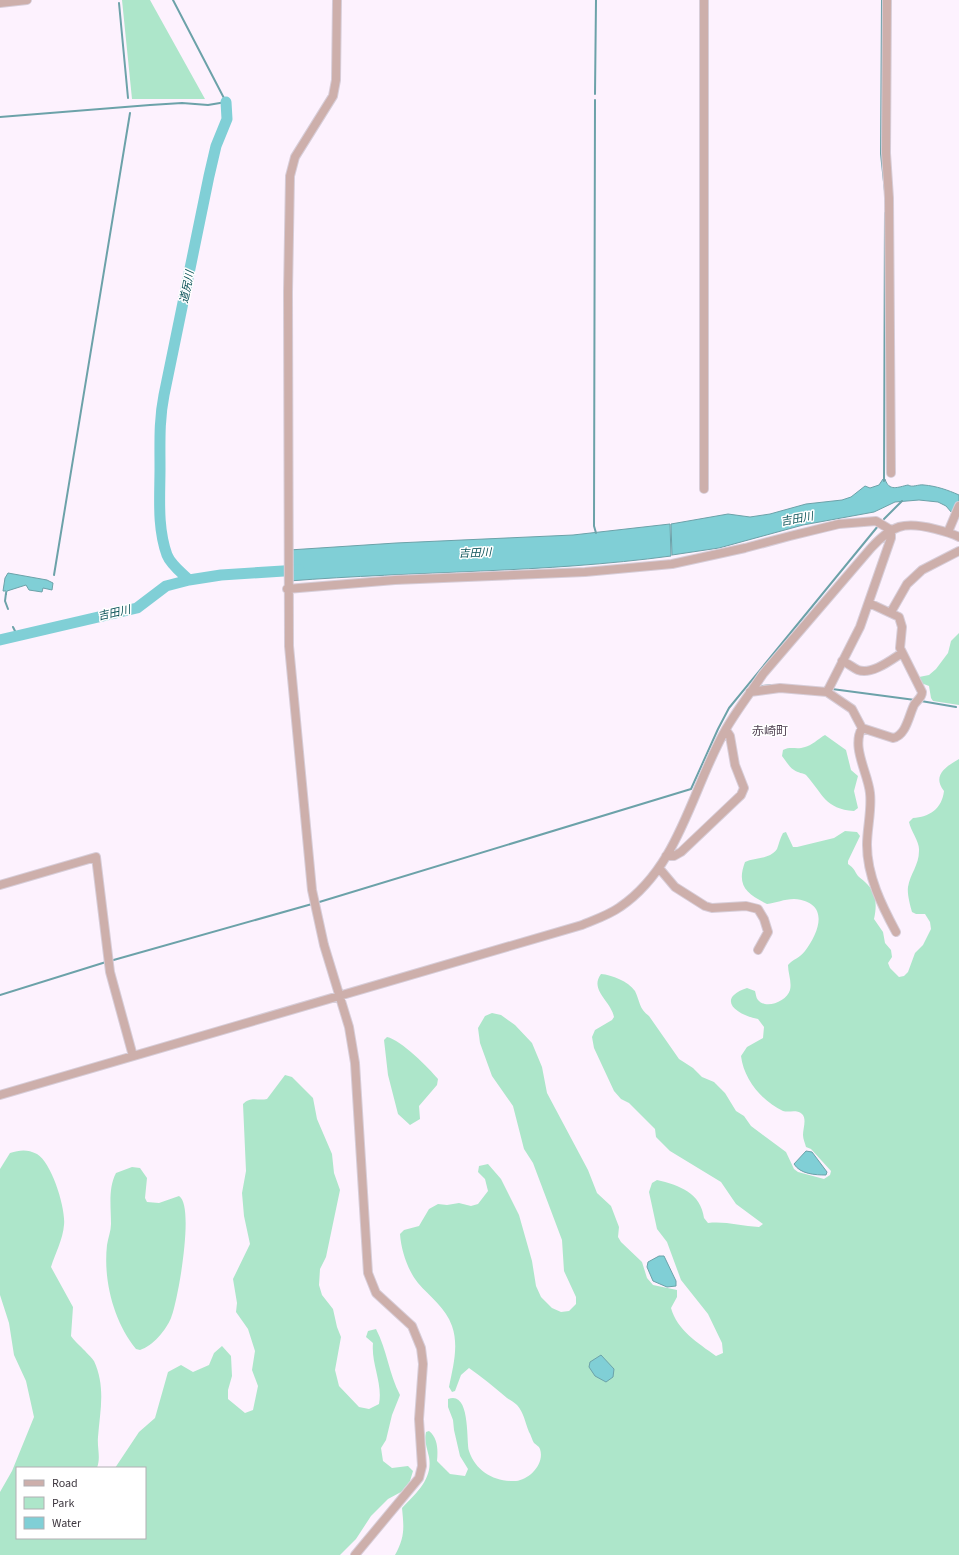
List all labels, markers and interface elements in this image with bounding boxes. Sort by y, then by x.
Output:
water label: 道尻川 [176,268,198,305]
water label: 吉田川 [779,508,816,530]
water label: 吉田川 [458,545,493,561]
water label: 吉田川 [96,602,133,624]
district label: 赤崎町 [752,723,788,740]
legend [16,1467,146,1539]
text: Road [52,1475,78,1492]
text: Park [52,1495,74,1512]
text: Water [52,1515,82,1532]

